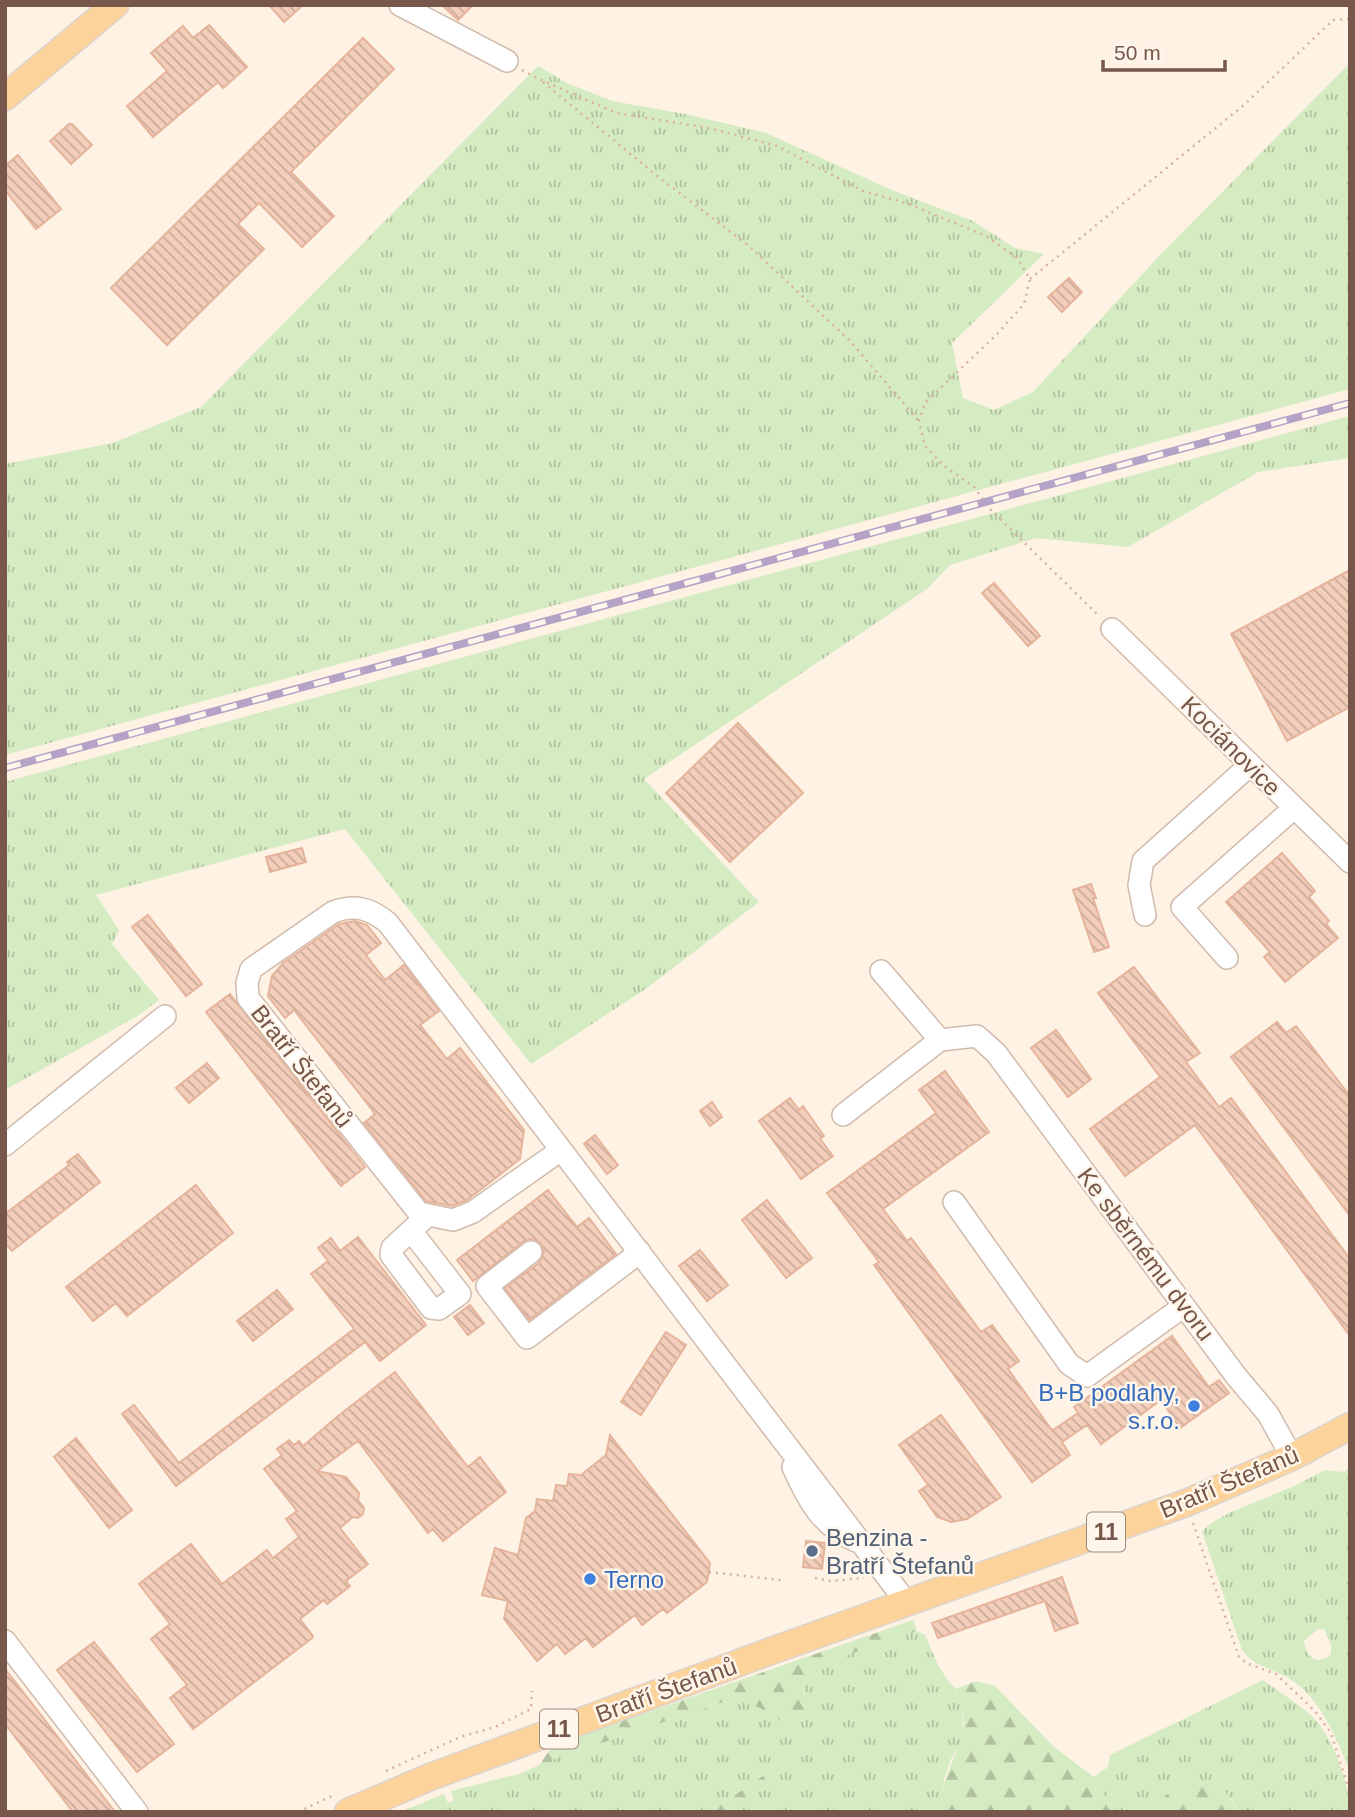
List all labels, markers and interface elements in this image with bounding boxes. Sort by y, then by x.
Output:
scale bar [1103,28,1226,72]
text: 50 m [1114,41,1161,64]
street label: Kociánovice [1176,691,1286,801]
street label: Bratří Štefanů [246,999,358,1133]
street label: Ke sběrnému dvoru [1072,1162,1220,1346]
place label: B+B podlahy, s.r.o. [1038,1379,1180,1434]
marker: B+B podlahy, s.r.o. [1186,1398,1202,1414]
street label: Bratří Štefanů [1156,1441,1302,1523]
road number: 11 [1087,1512,1125,1552]
place label: Benzina - Bratří Štefanů [826,1524,974,1579]
marker: Benzina - Bratří Štefanů [804,1543,820,1559]
place label: Terno [604,1566,664,1593]
marker: Terno [582,1571,598,1587]
street label: Bratří Štefanů [592,1652,740,1728]
road number: 11 [540,1710,578,1748]

